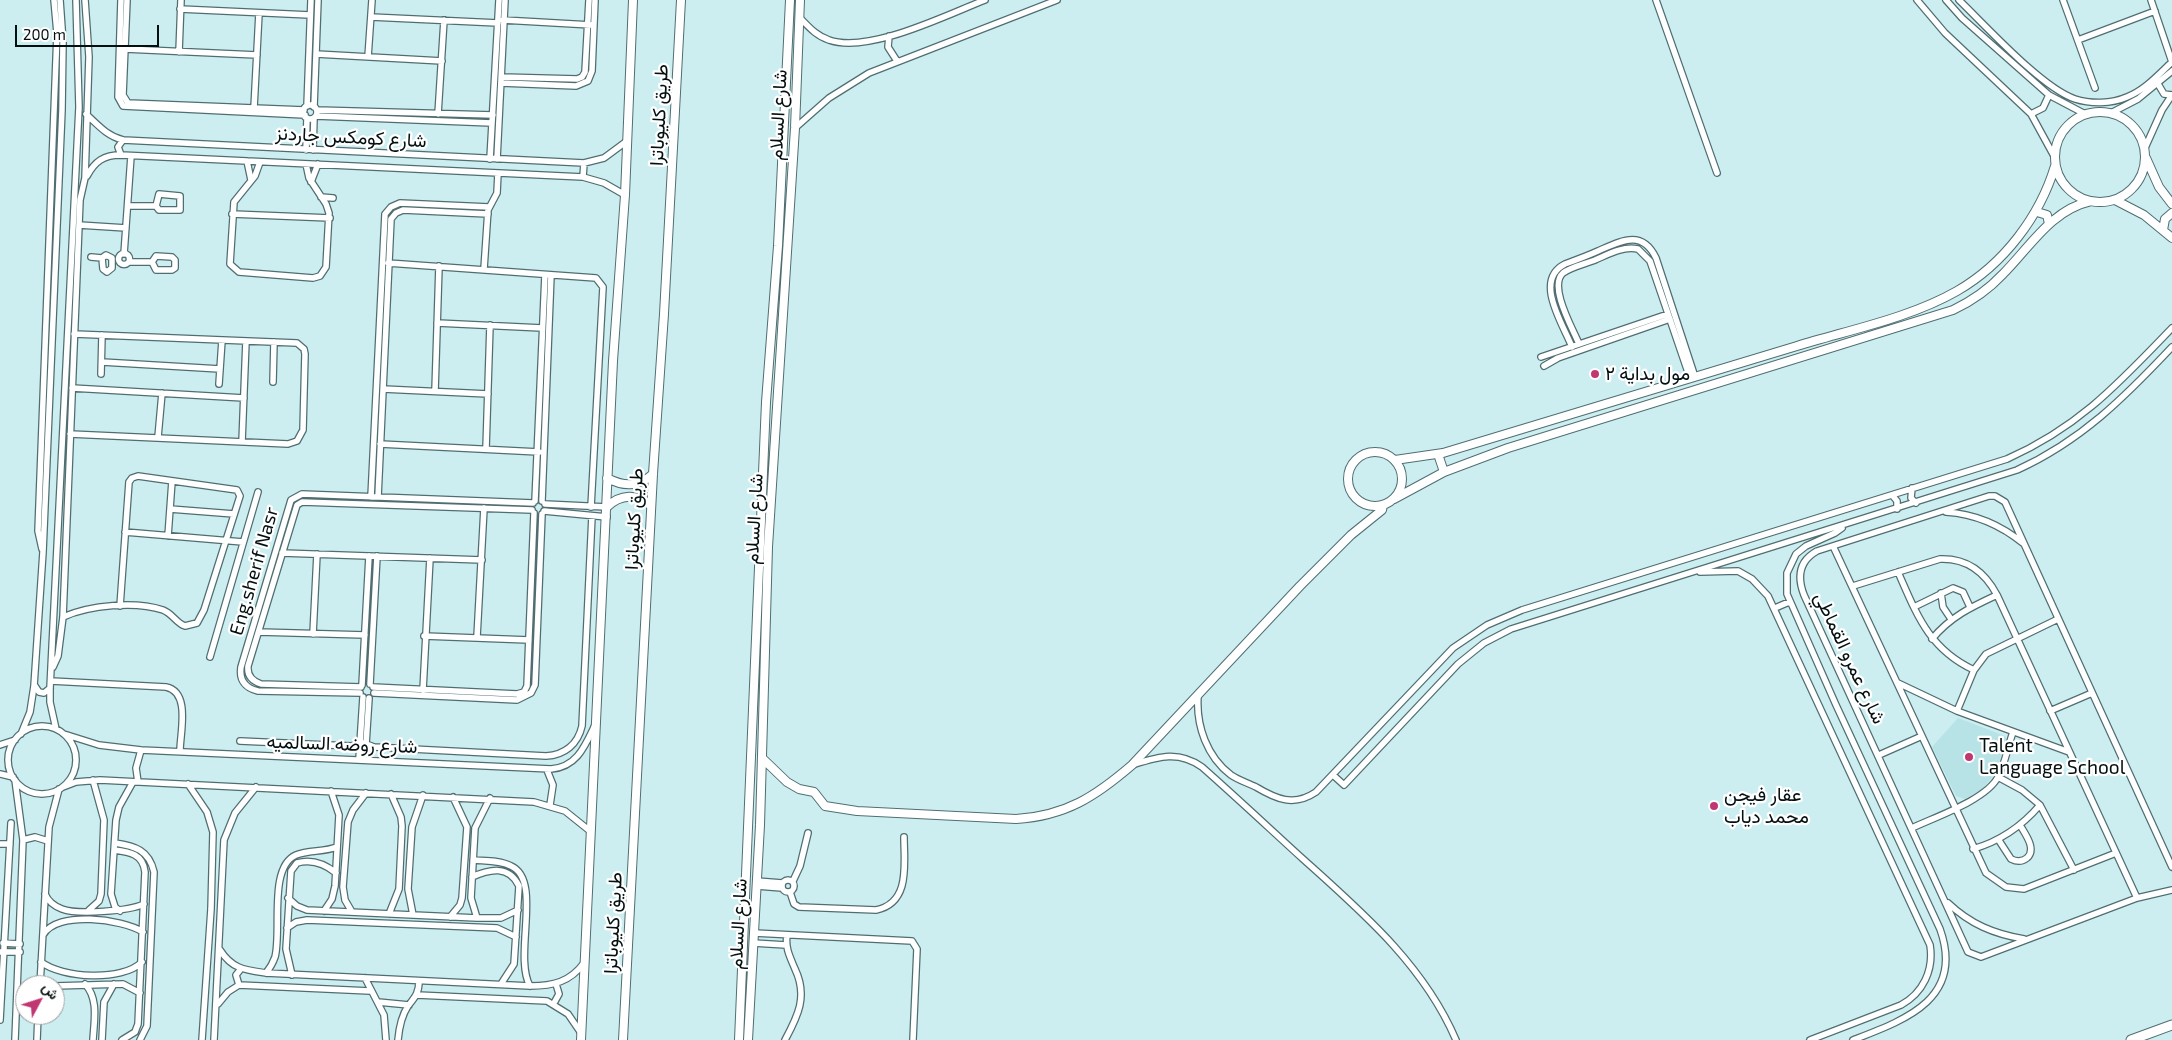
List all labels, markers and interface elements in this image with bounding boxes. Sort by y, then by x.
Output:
scale bar [18,15,161,47]
text: 200 m [23,25,66,43]
street label: طريق كليوباترا [645,63,673,167]
street label: شارع السلام [764,69,792,161]
street label: شارع كومكس جاردنز [275,122,427,152]
place label: مول بداية ۲ [1605,363,1690,385]
marker: مول بداية ۲ [1589,368,1601,380]
street label: طريق كليوباترا [620,467,648,571]
street label: شارع السلام [740,473,768,565]
street label: Eng.sherif Nasr [225,504,283,638]
street label: شارع عمرو القماطي [1809,588,1891,728]
street label: شارع روضه السالميه [266,730,418,758]
place label: Talent Language School [1979,735,2125,779]
marker: Talent Language School [1963,751,1975,763]
place label: عقار فيجن محمد دياب [1724,784,1809,828]
marker: عقار فيجن محمد دياب [1708,800,1720,812]
street label: طريق كليوباترا [599,871,627,975]
street label: شارع السلام [724,878,752,970]
north arrow [15,975,65,1025]
text: ش [39,979,63,1003]

